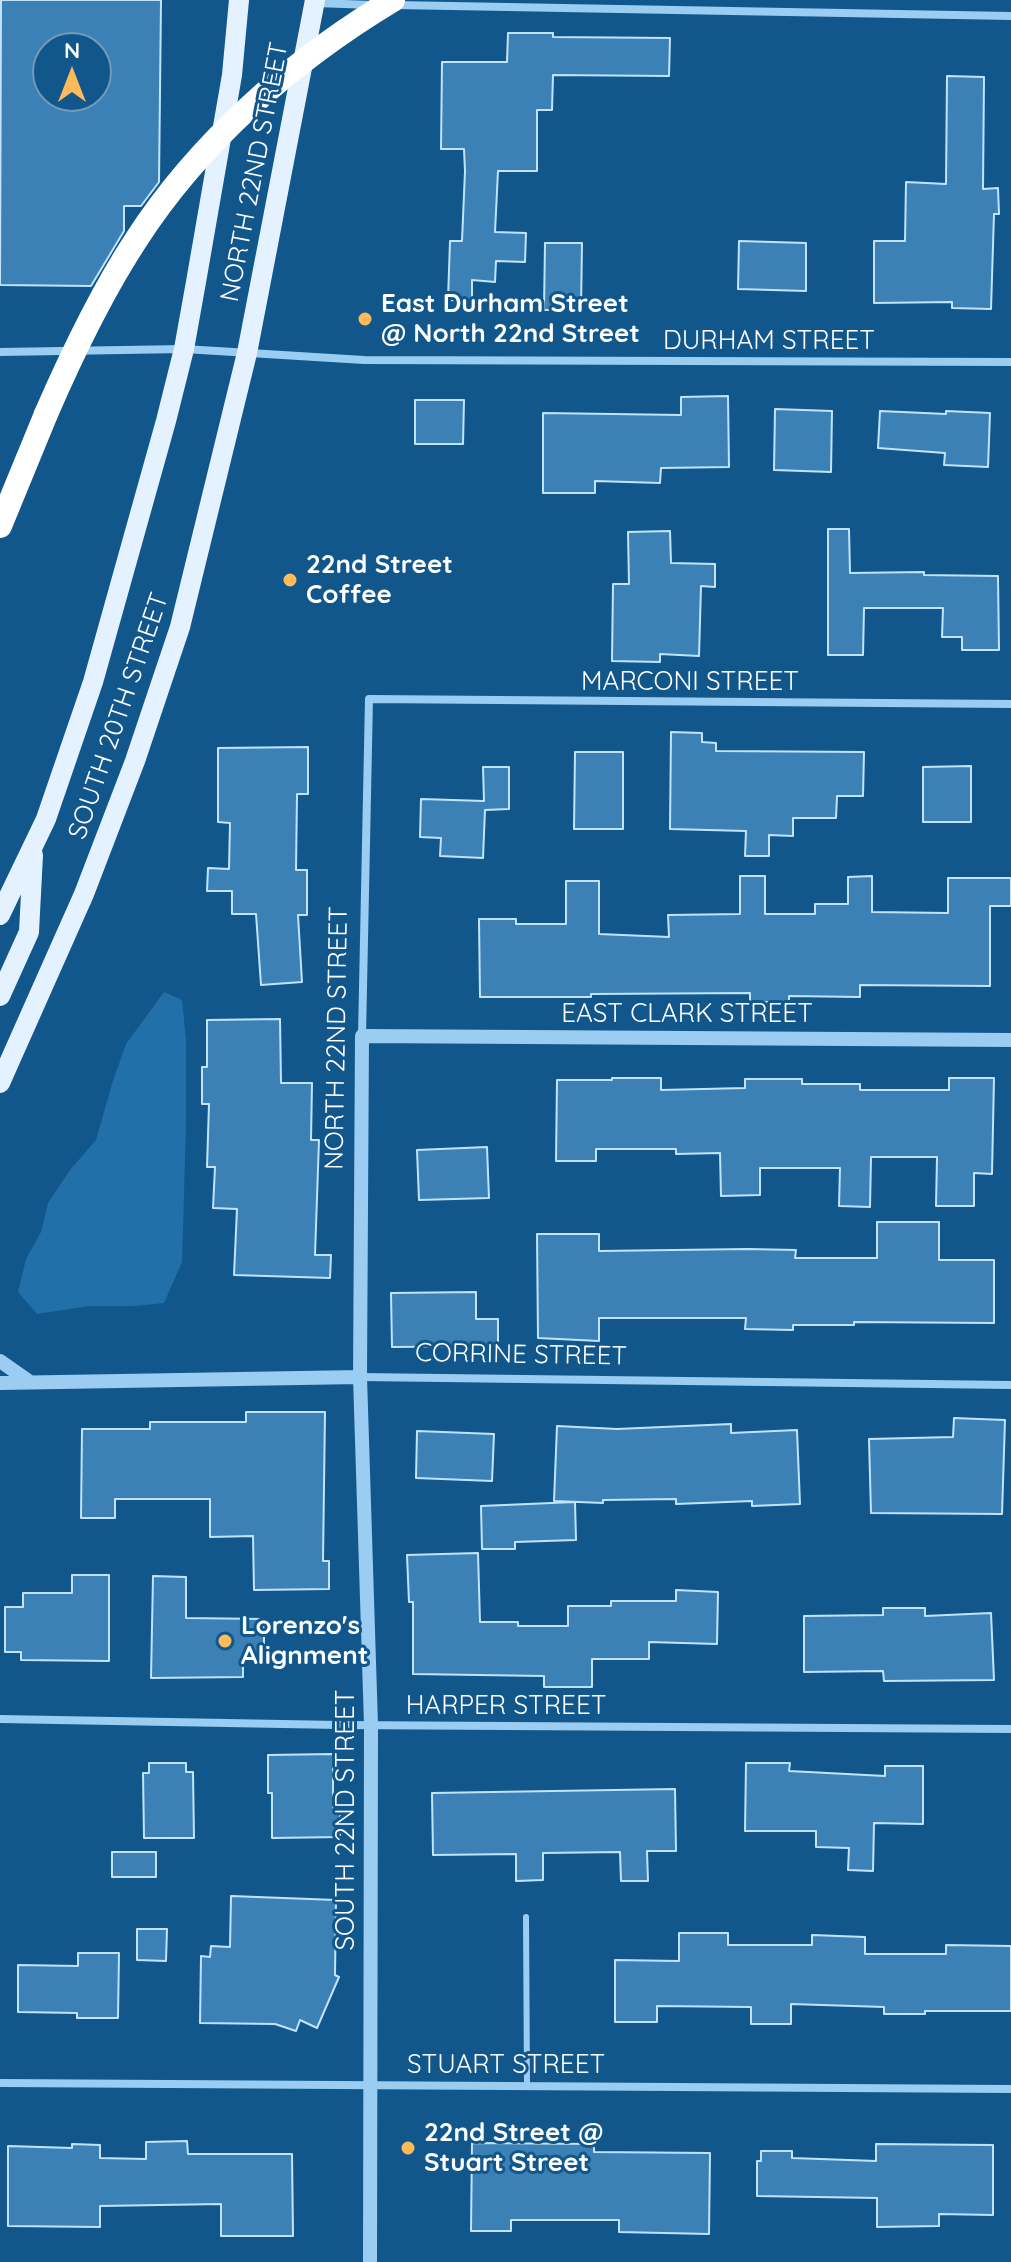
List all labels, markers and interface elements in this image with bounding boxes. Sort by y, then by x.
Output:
north arrow [32,32,112,112]
text: N [64,36,80,64]
street label: NORTH 22ND STREET [215,39,295,305]
place label: East Durham Street @ North 22nd Street [381,288,640,350]
marker: East Durham Street @ North 22nd Street [356,310,374,328]
street label: DURHAM STREET [663,325,875,357]
place label: 22nd Street Coffee [306,549,453,610]
marker: 22nd Street Coffee [281,571,299,589]
street label: SOUTH 20TH STREET [62,589,176,843]
street label: MARCONI STREET [581,666,799,698]
street label: NORTH 22ND STREET [319,906,355,1170]
street label: EAST CLARK STREET [561,998,813,1030]
street label: CORRINE STREET [415,1338,627,1372]
place label: Lorenzo's Alignment [241,1610,368,1672]
marker: Lorenzo's Alignment [216,1632,234,1650]
street label: SOUTH 22ND STREET [330,1689,362,1951]
street label: HARPER STREET [406,1690,606,1722]
street label: STUART STREET [407,2049,605,2081]
place label: 22nd Street @ Stuart Street [424,2117,603,2178]
marker: 22nd Street @ Stuart Street [399,2139,417,2157]

